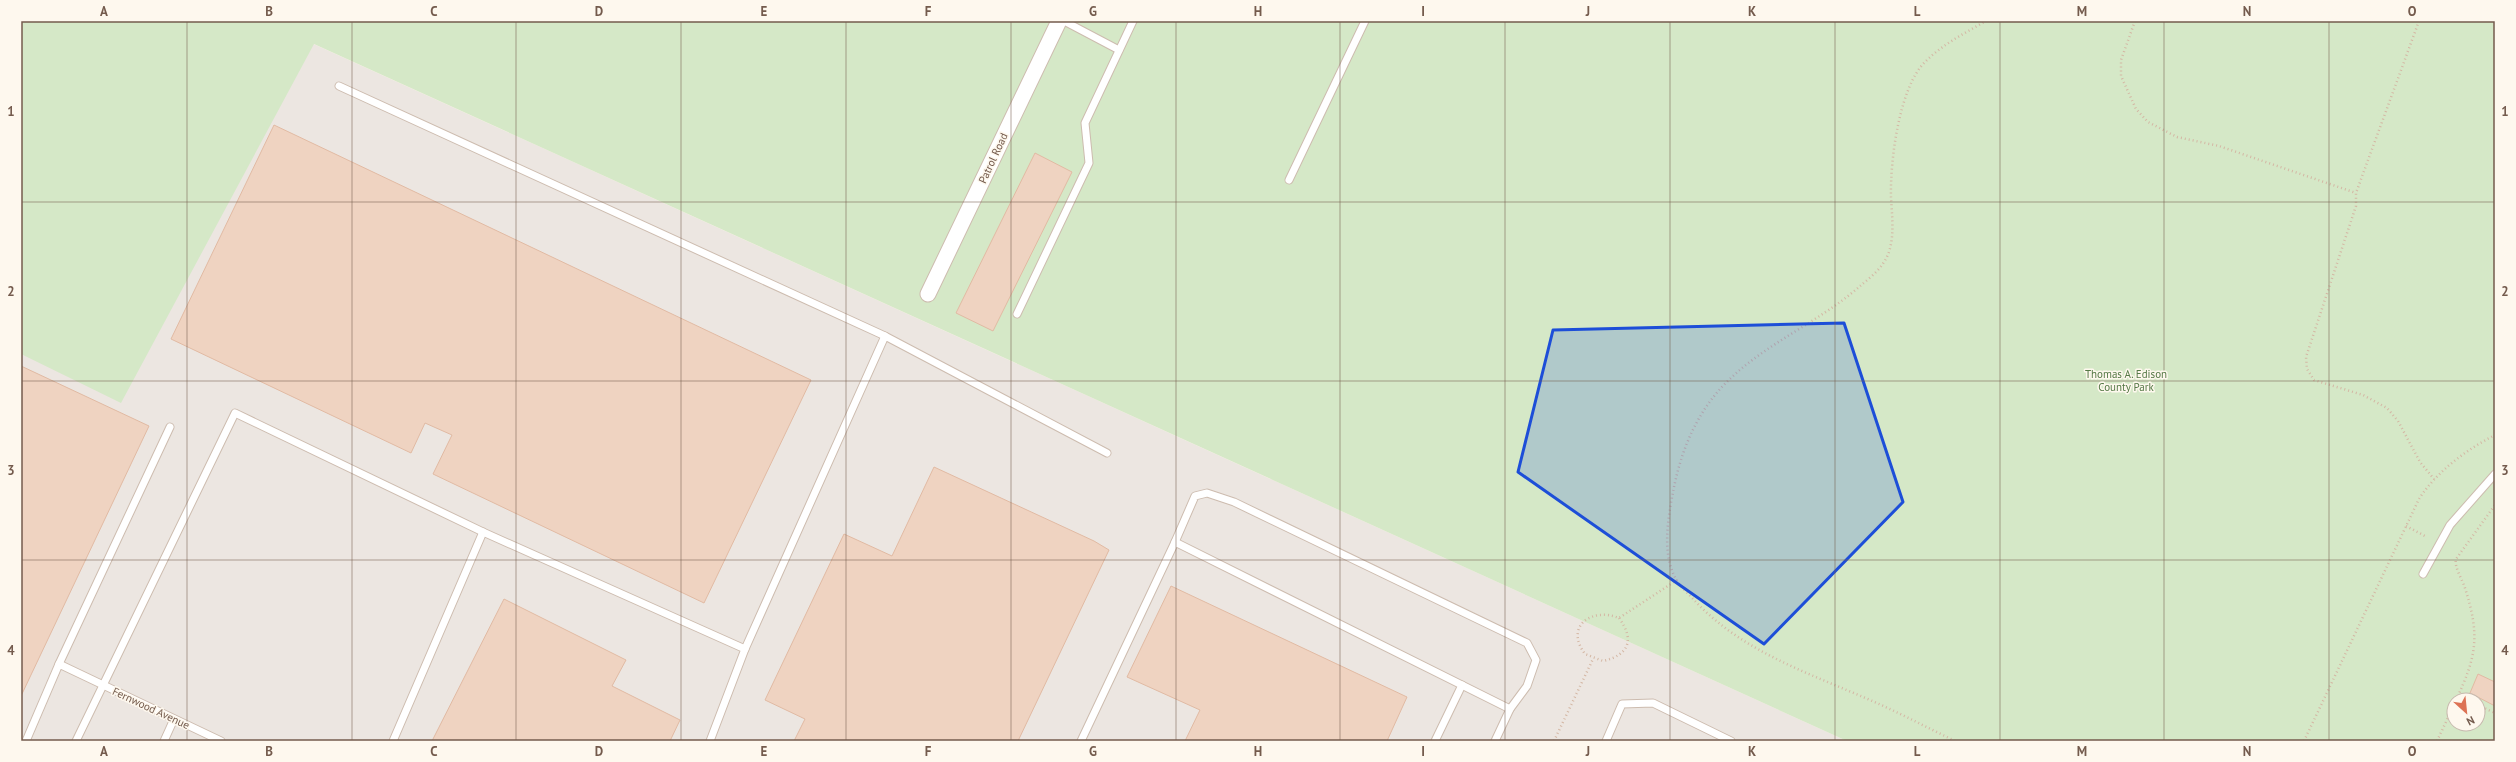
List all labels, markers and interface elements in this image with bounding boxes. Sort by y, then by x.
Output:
text: A [100,3,108,20]
text: B [265,3,273,20]
text: C [430,3,438,20]
text: D [595,3,603,20]
text: E [761,3,768,20]
text: F [925,3,932,20]
text: G [1089,3,1097,20]
text: H [1254,3,1262,20]
text: I [1421,3,1425,20]
text: J [1585,3,1590,20]
text: K [1748,3,1756,20]
text: L [1914,3,1921,20]
text: M [2077,3,2087,20]
text: N [2243,3,2251,20]
text: O [2408,3,2417,20]
text: 1 [7,103,15,120]
text: 1 [2501,103,2509,120]
street label: Patrol Road [975,130,1011,185]
text: 2 [7,283,15,300]
text: 2 [2501,283,2509,300]
park label: Thomas A. Edison County Park [2085,367,2167,394]
text: 3 [7,462,15,479]
text: 3 [2501,462,2509,479]
text: 4 [7,642,15,659]
text: 4 [2501,642,2509,659]
street label: Fernwood Avenue [110,684,192,732]
north arrow [2446,692,2486,732]
text: N [2464,713,2477,729]
text: A [100,743,108,760]
text: B [265,743,273,760]
text: C [430,743,438,760]
text: D [595,743,603,760]
text: E [761,743,768,760]
text: F [925,743,932,760]
text: G [1089,743,1097,760]
text: H [1254,743,1262,760]
text: I [1421,743,1425,760]
text: J [1585,743,1590,760]
text: K [1748,743,1756,760]
text: L [1914,743,1921,760]
text: M [2077,743,2087,760]
text: N [2243,743,2251,760]
text: O [2408,743,2417,760]

